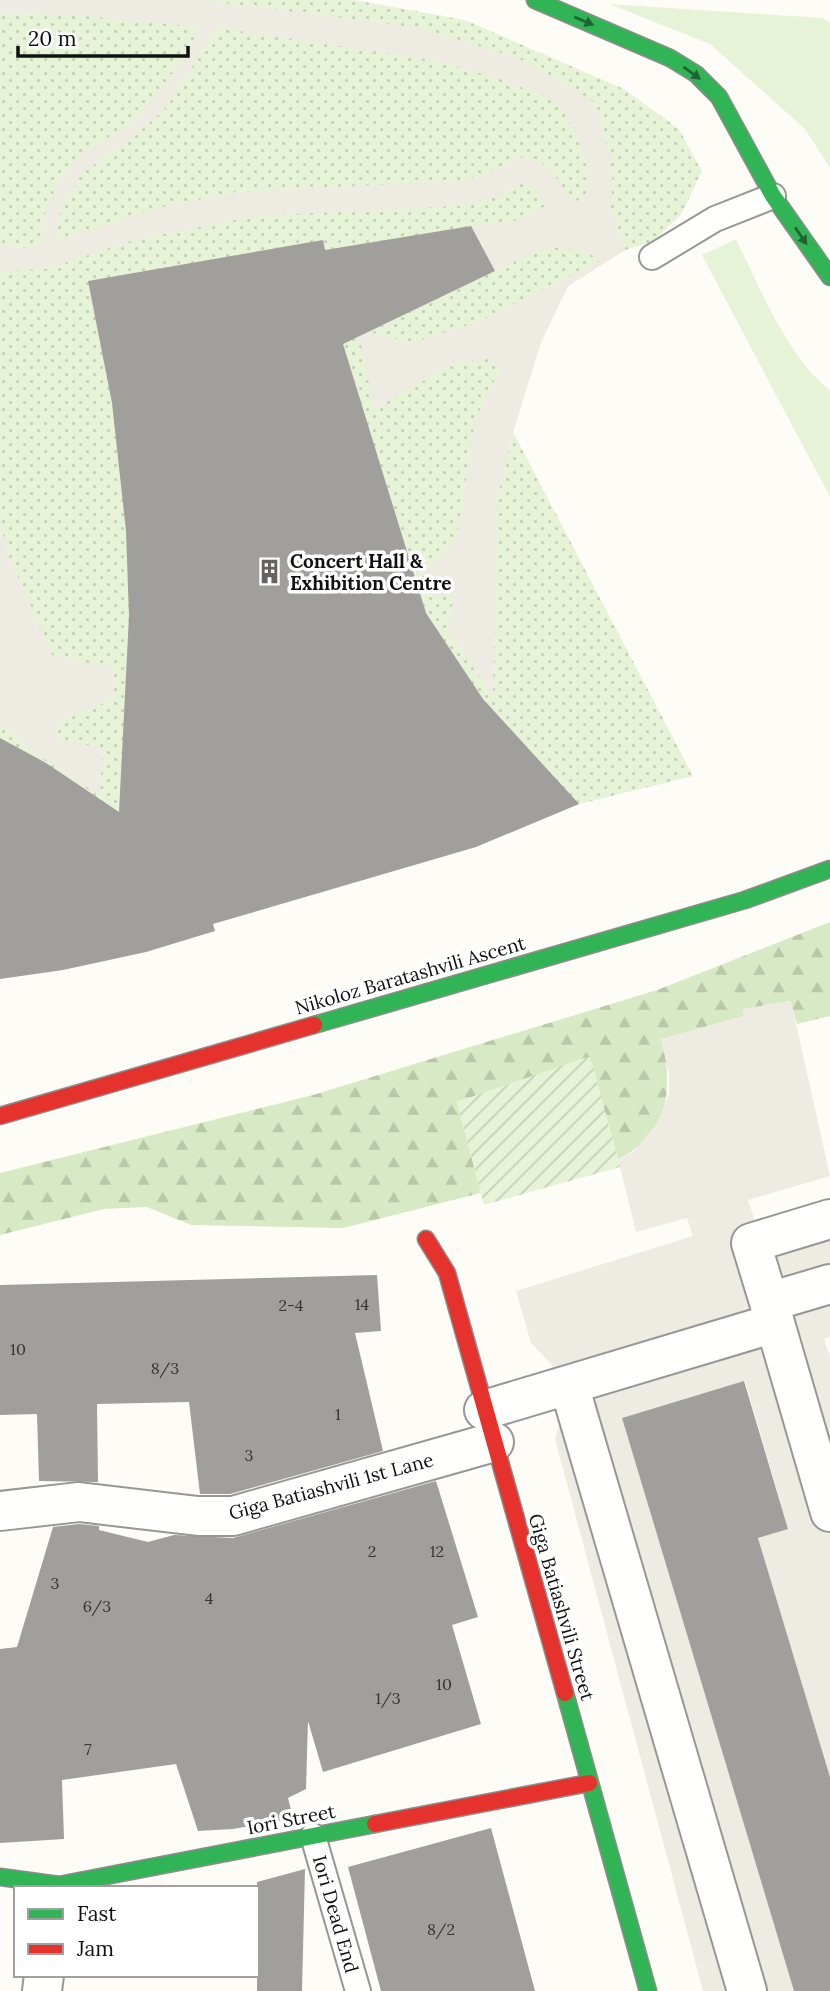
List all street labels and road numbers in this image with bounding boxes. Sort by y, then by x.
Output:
street label: Nikoloz Baratashvili Ascent [292,930,529,1019]
street label: Giga Batiashvili 1st Lane [226,1447,436,1525]
street label: Giga Batiashvili Street [524,1511,600,1704]
street label: Iori Street [245,1799,338,1839]
street label: Iori Dead End [308,1853,364,1975]

